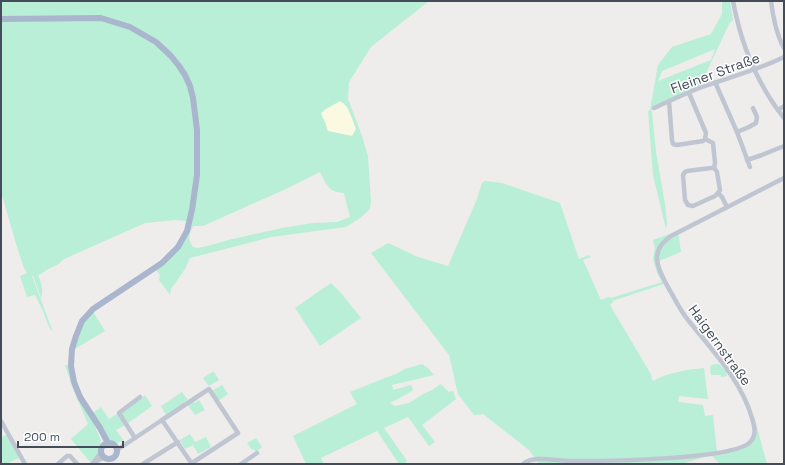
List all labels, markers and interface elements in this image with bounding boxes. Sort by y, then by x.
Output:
street label: Fleiner Straße [668,49,762,97]
street label: Haigernstraße [685,301,755,389]
scale bar [18,423,123,449]
text: 200 m [24,429,60,445]

